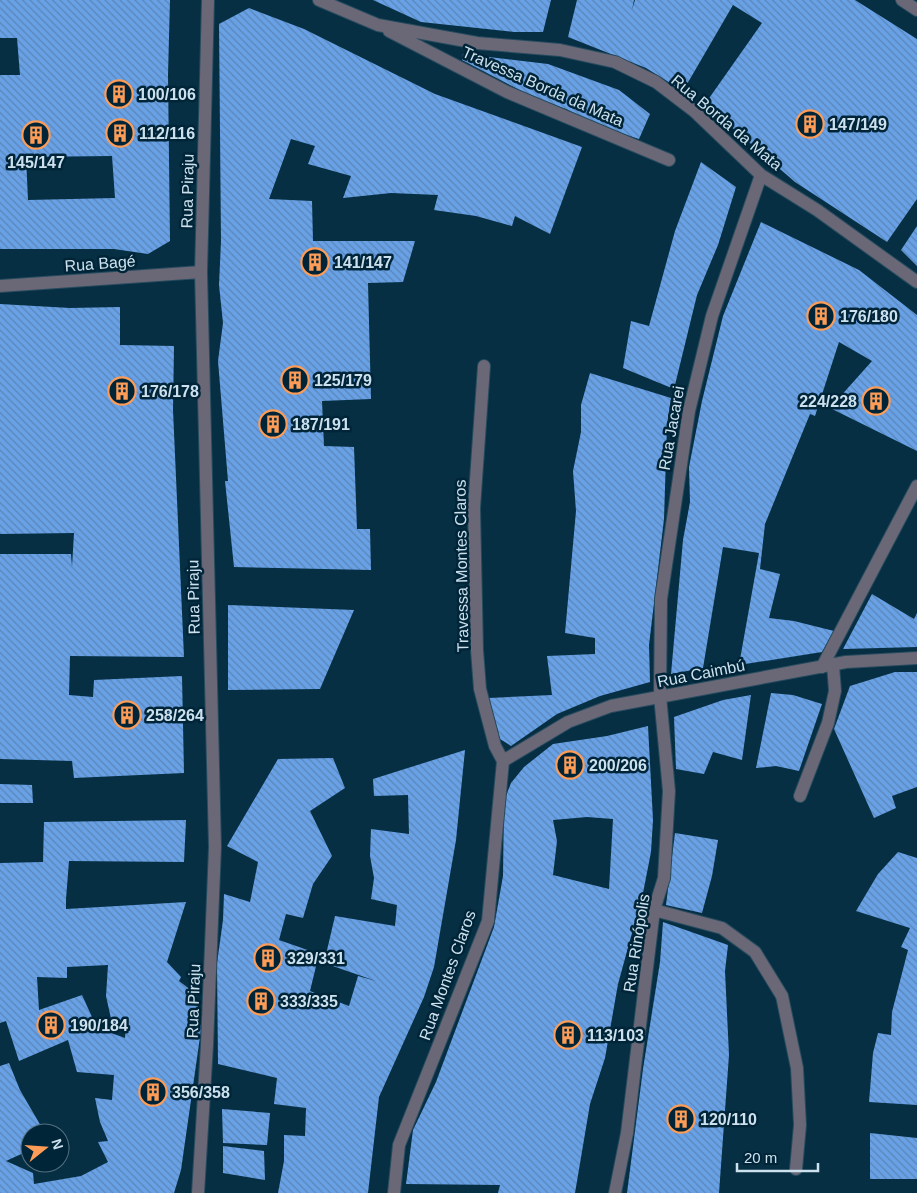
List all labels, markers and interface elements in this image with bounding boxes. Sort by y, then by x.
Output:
street label: Travessa Borda da Mata [460,43,626,130]
street label: Rua Borda da Mata [668,71,785,174]
building icon: 100/106 [104,79,134,109]
place label: 100/106 [138,86,196,103]
building icon: 147/149 [795,109,825,139]
place label: 147/149 [829,116,887,133]
building icon: 112/116 [105,118,135,148]
building icon: 145/147 [21,120,51,150]
place label: 112/116 [139,125,195,142]
place label: 145/147 [7,154,65,171]
street label: Rua Piraju [178,154,197,229]
building icon: 141/147 [300,247,330,277]
street label: Rua Bagé [64,253,136,274]
place label: 141/147 [334,254,392,271]
building icon: 176/180 [806,301,836,331]
place label: 176/180 [840,308,898,325]
building icon: 125/179 [280,365,310,395]
place label: 125/179 [314,372,372,389]
building icon: 176/178 [107,376,137,406]
place label: 176/178 [141,383,199,400]
street label: Rua Jacarei [656,385,687,472]
building icon: 224/228 [861,386,891,416]
place label: 224/228 [799,393,857,410]
building icon: 187/191 [258,409,288,439]
place label: 187/191 [292,416,350,433]
street label: Travessa Montes Claros [451,479,472,653]
street label: Rua Piraju [184,559,203,634]
street label: Rua Caimbú [656,657,746,690]
building icon: 258/264 [112,700,142,730]
place label: 258/264 [146,707,204,724]
building icon: 200/206 [555,750,585,780]
place label: 200/206 [589,757,647,774]
street label: Rua Rinópolis [620,893,653,994]
street label: Rua Montes Claros [416,908,479,1042]
building icon: 329/331 [253,943,283,973]
place label: 329/331 [287,950,345,967]
street label: Rua Piraju [184,963,203,1039]
building icon: 333/335 [246,986,276,1016]
place label: 333/335 [280,993,338,1010]
building icon: 190/184 [36,1010,66,1040]
place label: 190/184 [70,1017,128,1034]
building icon: 113/103 [553,1020,583,1050]
place label: 113/103 [587,1027,644,1044]
building icon: 356/358 [138,1077,168,1107]
place label: 356/358 [172,1084,230,1101]
building icon: 120/110 [666,1104,696,1134]
place label: 120/110 [700,1111,757,1128]
north arrow [20,1123,70,1173]
text: N [48,1137,67,1151]
scale bar [737,1140,818,1172]
text: 20 m [744,1149,777,1166]

